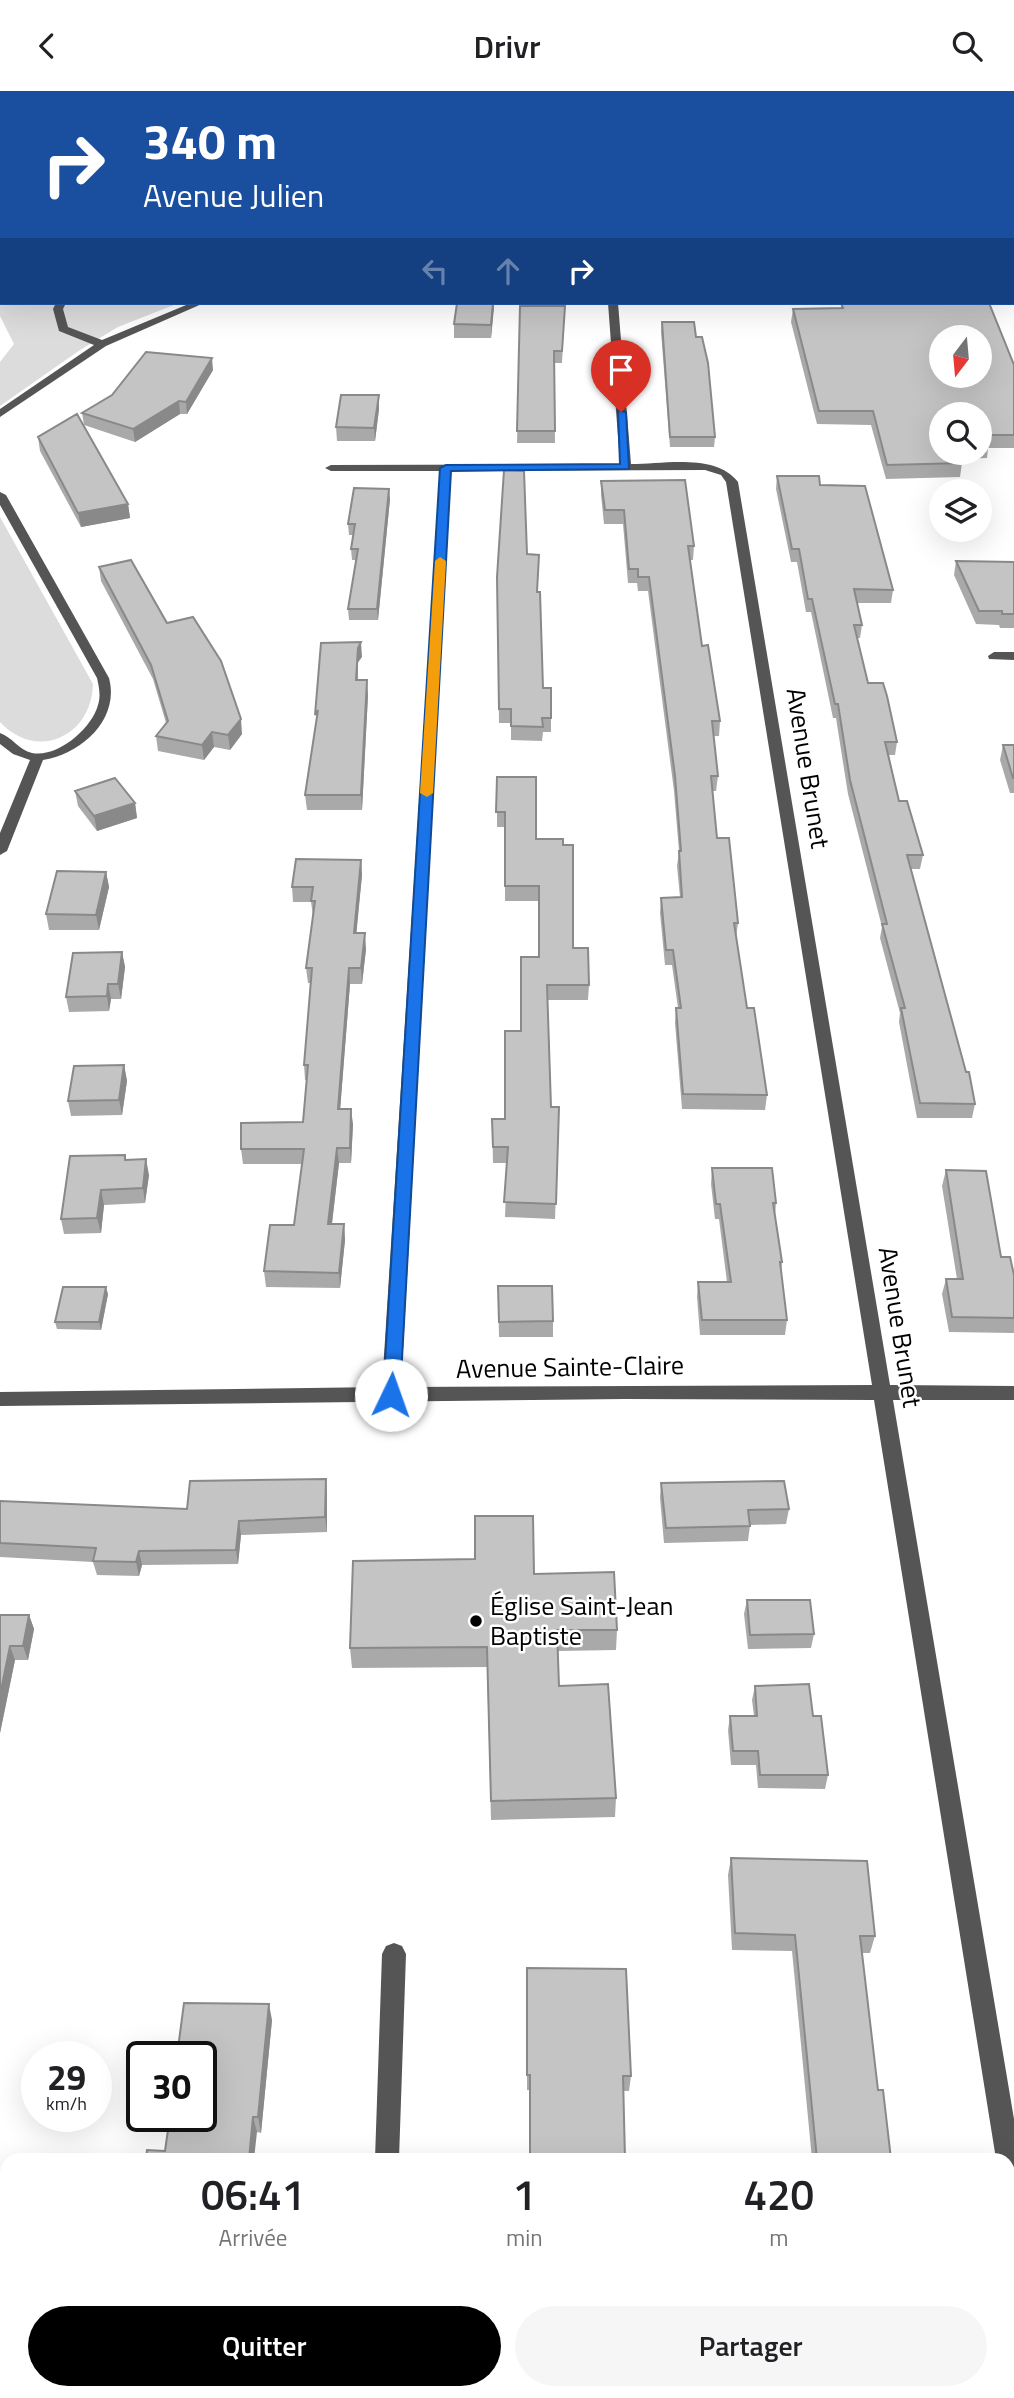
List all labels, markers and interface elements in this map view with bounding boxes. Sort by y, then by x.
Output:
text: Drivr [473,22,541,70]
icon: back [28,27,66,65]
icon: search [948,27,986,65]
text: 340 m [143,103,277,178]
icon: right [28,119,119,210]
text: Avenue Julien [143,171,324,219]
icon: left [416,252,454,290]
icon: ahead [489,252,527,290]
icon: right [562,252,600,290]
north arrow [929,325,992,389]
map controls [929,325,992,542]
pin [591,340,651,412]
icon: arrive [602,351,640,389]
button: search [929,402,992,465]
button: layers [929,479,992,542]
street label: Avenue Brunet [777,685,840,851]
street label: Avenue Brunet [869,1244,932,1410]
street label: Avenue Sainte-Claire [456,1345,684,1388]
position arrow [354,1358,428,1432]
place label: Église Saint-Jean Baptiste [490,1586,673,1655]
marker: Église Saint-Jean Baptiste [468,1613,484,1629]
speed limit sign: 30 [126,2041,217,2132]
text: 29 [47,2050,86,2104]
text: km/h [46,2090,87,2117]
text: 06:41 [201,2162,305,2226]
text: 1 [513,2162,536,2226]
text: 420 [744,2162,814,2226]
text: Arrivée [219,2220,287,2255]
text: min [506,2220,543,2255]
text: m [769,2220,788,2255]
button: Quitter [28,2306,501,2386]
button: Partager [515,2306,987,2386]

